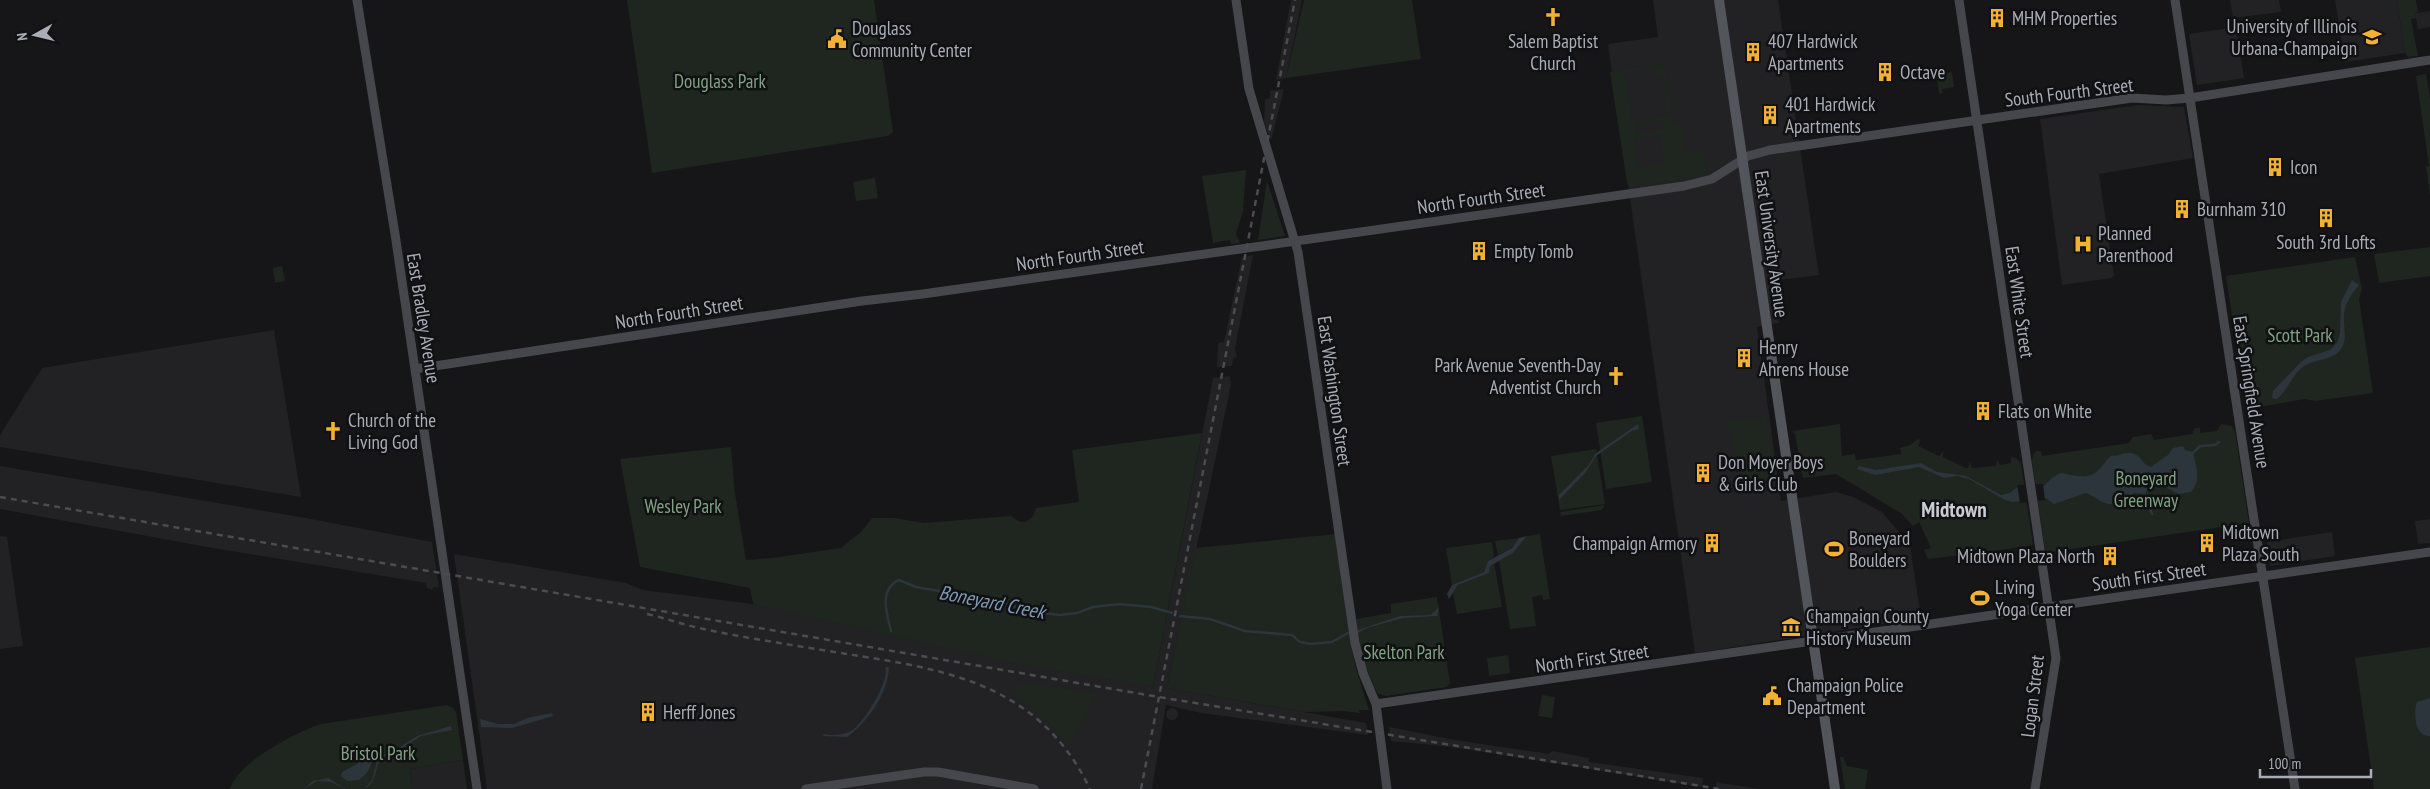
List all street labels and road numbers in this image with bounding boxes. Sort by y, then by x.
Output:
street label: South Fourth Street [2003,72,2135,112]
street label: East University Avenue [1750,169,1794,319]
street label: North Fourth Street [1416,177,1547,219]
street label: North Fourth Street [1015,234,1146,276]
street label: East White Street [2000,245,2040,360]
street label: East Bradley Avenue [402,251,446,385]
street label: North Fourth Street [614,290,745,334]
street label: East Washington Street [1313,314,1358,468]
street label: East Springfield Avenue [2228,314,2276,470]
street label: South First Street [2091,556,2208,596]
street label: North First Street [1534,638,1651,678]
street label: Logan Street [2015,653,2049,739]

